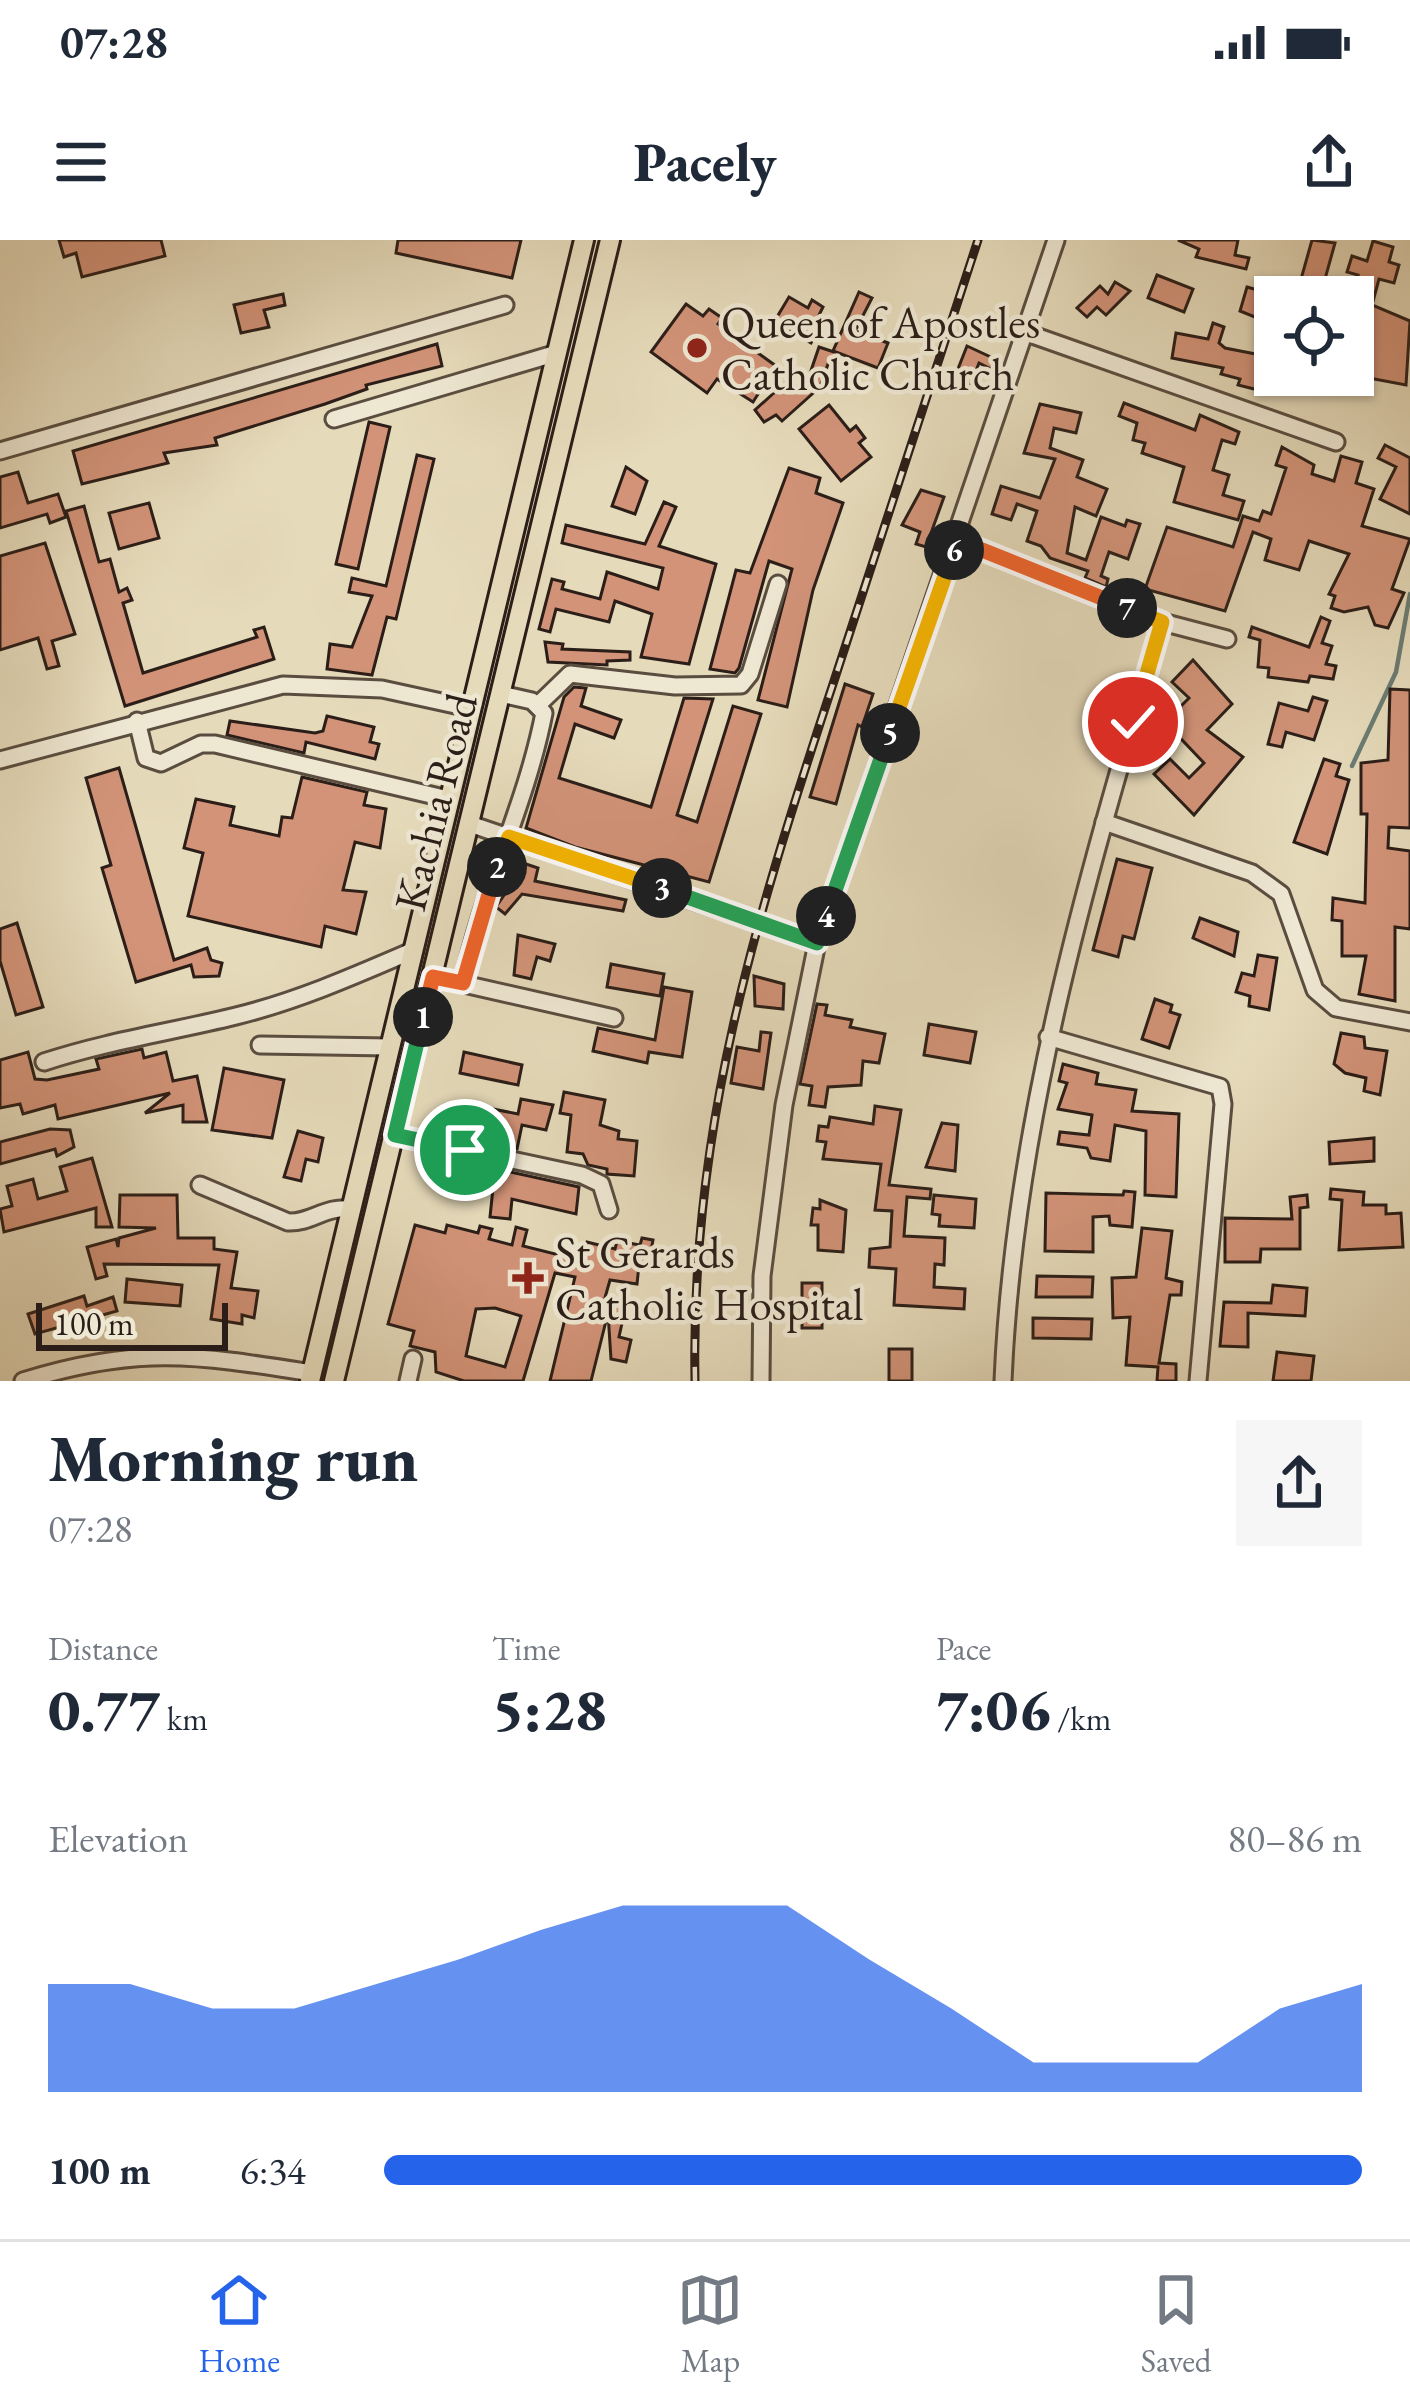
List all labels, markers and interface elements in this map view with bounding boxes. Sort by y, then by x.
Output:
text: 07:28 [60,13,168,71]
text: Pacely [633,127,777,197]
icon: menu [48,129,114,195]
icon: share [1296,129,1362,195]
map controls [1254,276,1374,396]
button: locate [1254,276,1374,396]
place label: Queen of Apostles Catholic Church [721,293,1040,403]
marker: Queen of Apostles Catholic Church [684,335,710,361]
pin: 6 [924,520,984,580]
text: 6 [945,528,963,571]
pin: 7 [1097,578,1157,638]
text: 7 [1118,586,1136,629]
pin [1082,671,1184,773]
street label: Kachia Road [380,687,490,917]
icon: check [1100,689,1166,755]
pin: 5 [860,703,920,763]
text: 5 [881,711,899,754]
pin: 2 [467,837,527,897]
text: 2 [488,845,506,888]
pin: 3 [632,858,692,918]
text: 3 [653,866,671,909]
pin: 4 [796,886,856,946]
text: 4 [817,894,835,937]
pin: 1 [393,987,453,1047]
text: 1 [414,995,432,1038]
pin [414,1099,516,1201]
icon: arrive [432,1117,498,1183]
place label: St Gerards Catholic Hospital [555,1223,863,1333]
marker: St Gerards Catholic Hospital [512,1262,544,1294]
scale bar [36,1297,228,1350]
text: 100 m [54,1302,134,1345]
text: Morning run [48,1415,418,1501]
button: share [1236,1420,1362,1546]
text: 07:28 [48,1503,133,1554]
text: Distance [48,1627,158,1670]
text: Time [492,1627,561,1670]
text: Pace [936,1627,991,1670]
text: 0.77 [48,1670,160,1748]
text: 5:28 [492,1670,607,1748]
text: 7:06 [936,1670,1051,1748]
text: km [160,1697,208,1740]
text: /km [1051,1697,1111,1740]
text: Elevation [48,1813,188,1864]
text: 80–86 m [1228,1813,1362,1864]
text: 100 m [48,2145,151,2196]
text: 6:34 [240,2145,306,2196]
tab: Home [199,2267,280,2382]
tab: Map [677,2267,743,2382]
tab: Saved [1141,2267,1211,2382]

